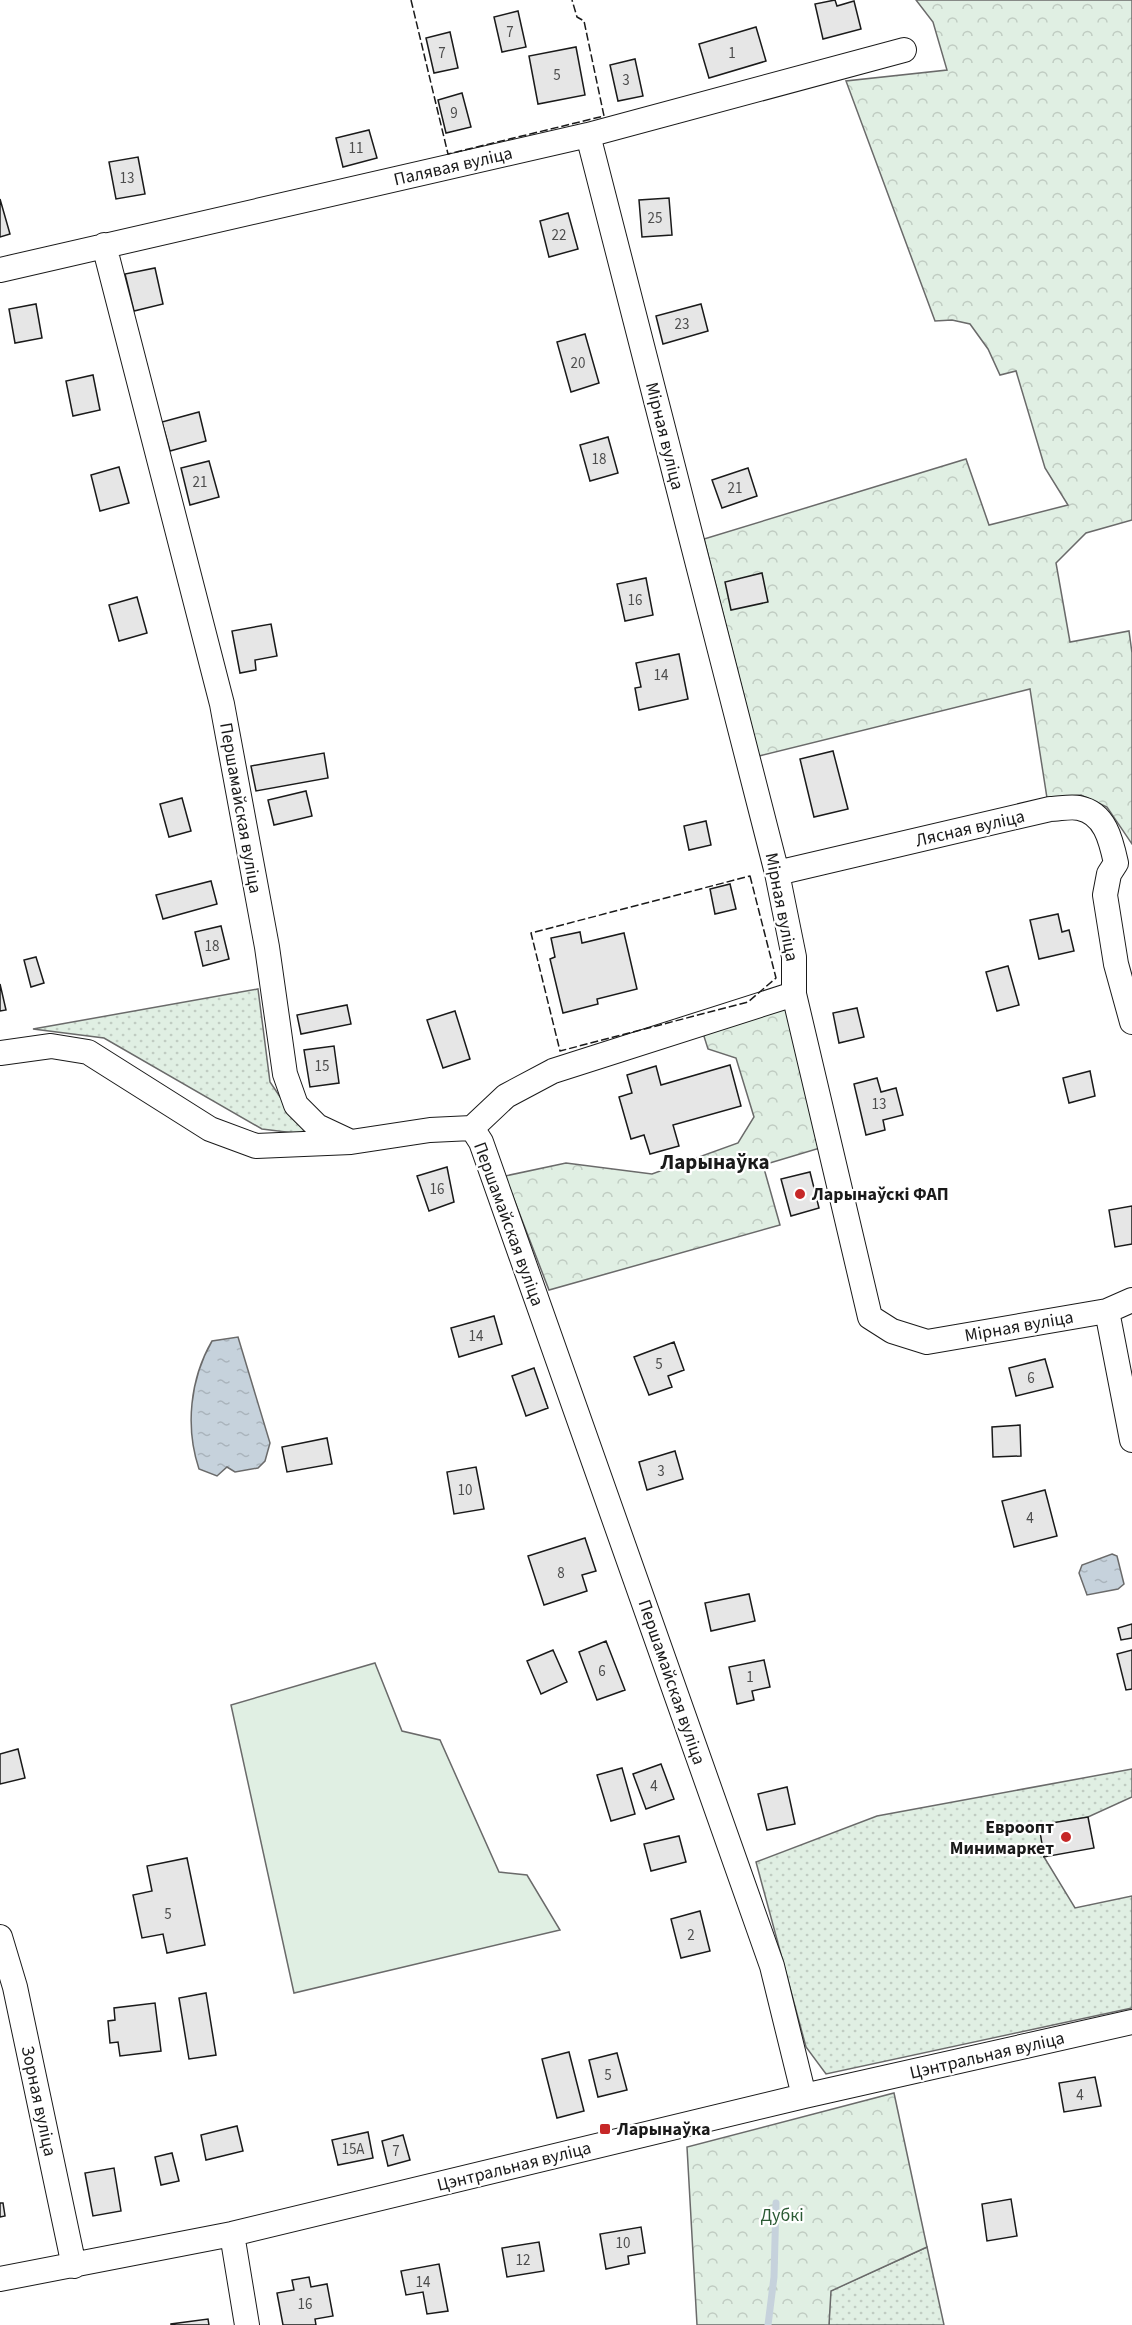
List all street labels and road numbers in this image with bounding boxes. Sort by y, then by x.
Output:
street label: Палявая вуліца [391,141,515,192]
street label: Мірная вуліца [639,380,690,493]
street label: Першамайская вуліца [213,721,268,896]
street label: Лясная вуліца [913,804,1027,853]
street label: Мірная вуліца [759,851,804,964]
street label: Першамайская вуліца [467,1139,550,1310]
street label: Мірная вуліца [963,1305,1075,1348]
street label: Першамайская вуліца [632,1596,712,1768]
street label: Цэнтральная вуліца [907,2026,1067,2085]
street label: Зорная вуліца [15,2044,62,2159]
street label: Цэнтральная вуліца [434,2135,594,2198]

